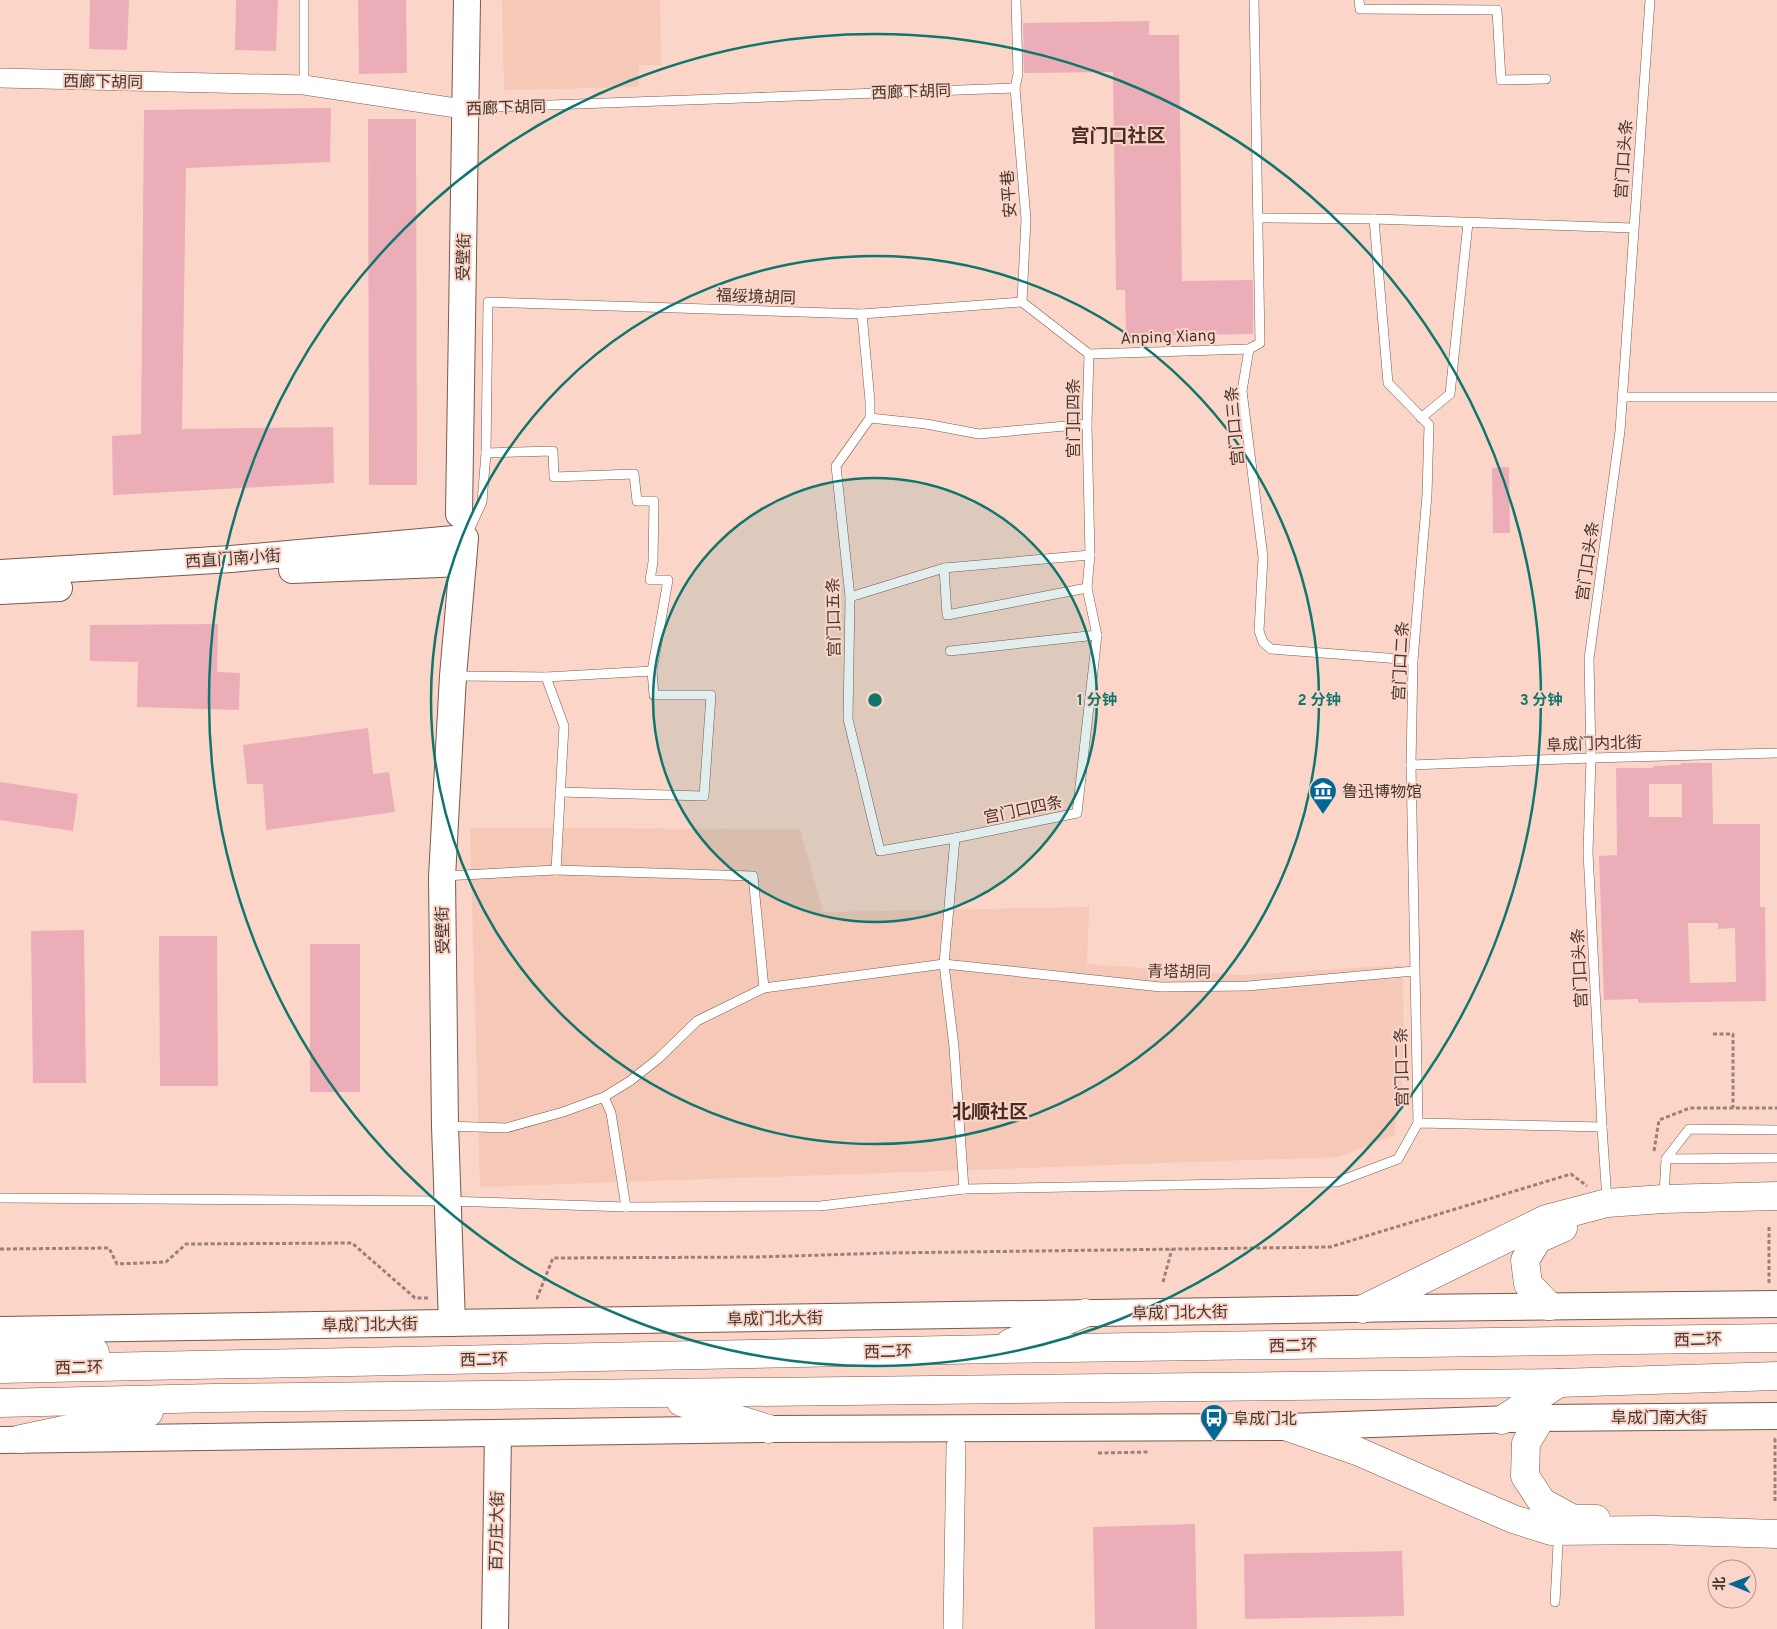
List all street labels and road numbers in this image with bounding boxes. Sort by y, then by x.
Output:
street label: 西廊下胡同 [63,72,143,94]
street label: 西廊下胡同 [871,82,951,104]
street label: 西廊下胡同 [466,98,546,120]
street label: 宫门口头条 [1612,119,1638,200]
street label: 安平巷 [998,169,1022,219]
street label: 受壁街 [454,233,475,281]
street label: 福绥境胡同 [716,287,796,309]
street label: Anping Xiang [1120,326,1216,350]
street label: 宫门口四条 [1065,378,1085,458]
street label: 宫门口三条 [1223,385,1249,467]
street label: 宫门口头条 [1574,520,1604,602]
street label: 西直门南小街 [185,547,282,573]
street label: 宫门口五条 [824,577,846,657]
street label: 宫门口二条 [1390,621,1414,702]
street label: 阜成门内北街 [1546,733,1642,757]
street label: 宫门口四条 [982,793,1065,829]
street label: 受壁街 [433,906,454,954]
street label: 宫门口头条 [1569,927,1593,1008]
street label: 青塔胡同 [1147,962,1211,984]
street label: 宫门口二条 [1392,1027,1414,1107]
street label: 阜成门北大街 [1132,1303,1228,1325]
street label: 阜成门北大街 [727,1309,823,1331]
street label: 阜成门北大街 [322,1315,418,1337]
street label: 西二环 [1674,1331,1722,1351]
street label: 西二环 [1269,1337,1317,1357]
street label: 西二环 [864,1343,912,1363]
street label: 西二环 [460,1351,508,1371]
street label: 西二环 [55,1359,103,1379]
street label: 阜成门南大街 [1611,1409,1707,1429]
street label: 百万庄大街 [487,1491,509,1571]

